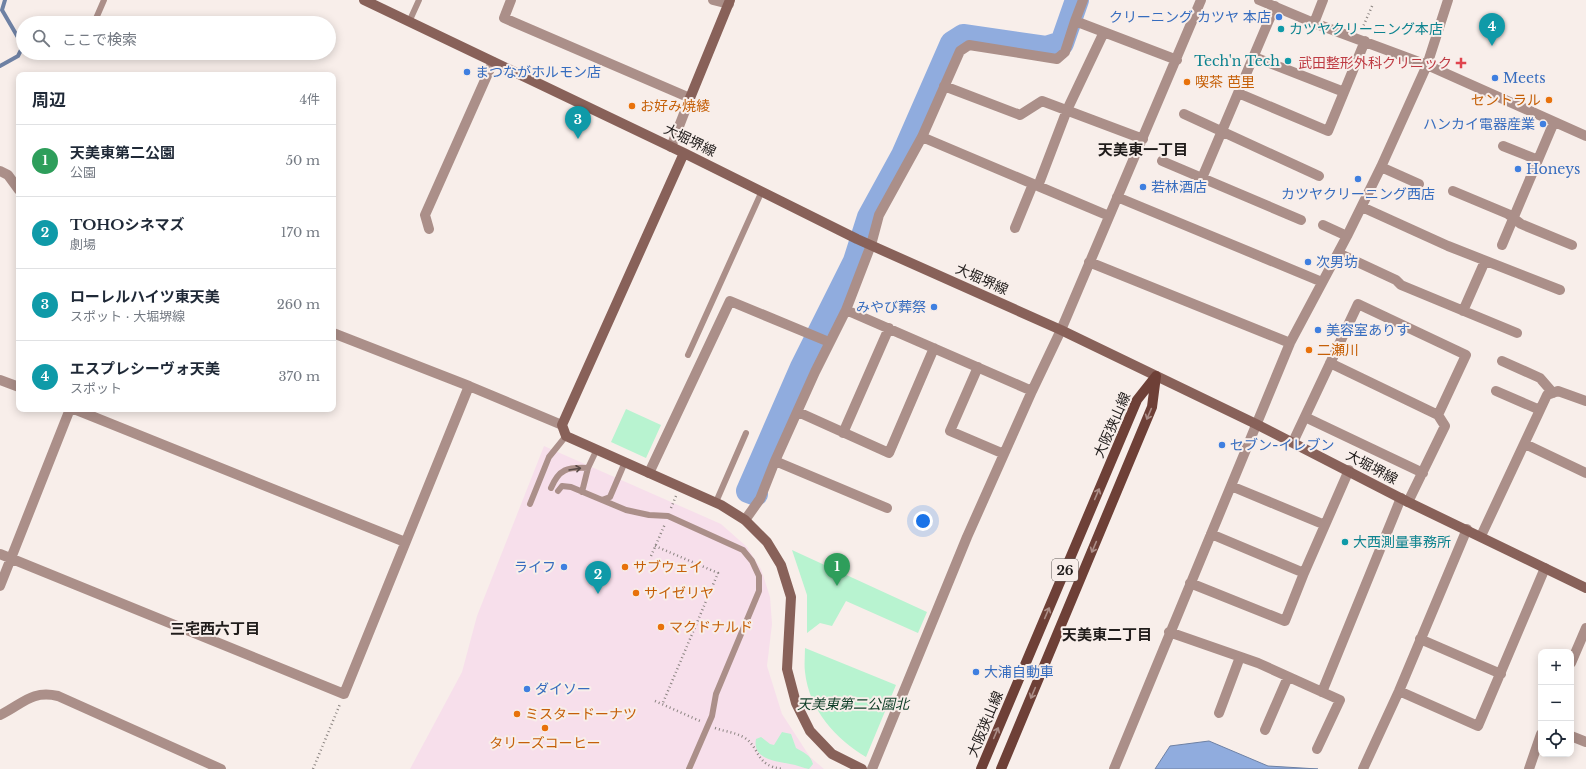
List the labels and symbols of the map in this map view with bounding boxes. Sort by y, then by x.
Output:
place label: クリーニング カツヤ 本店 [1109,8,1271,26]
marker: クリーニング カツヤ 本店 [1274,12,1284,22]
pin: 4 [1479,13,1505,46]
place label: カツヤクリーニング本店 [1289,20,1443,38]
marker: カツヤクリーニング本店 [1276,24,1286,34]
place label: Tech'n Tech [1194,52,1280,70]
place label: 武田整形外科クリニック [1298,54,1452,72]
marker: Tech'n Tech [1283,56,1293,66]
marker: 武田整形外科クリニック [1455,57,1467,69]
place label: まつながホルモン店 [475,63,601,81]
marker: まつながホルモン店 [462,67,472,77]
place label: Meets [1503,69,1546,87]
place label: 喫茶 芭里 [1195,73,1255,91]
marker: Meets [1490,73,1500,83]
marker: 喫茶 芭里 [1182,77,1192,87]
place label: セントラル [1471,91,1541,109]
marker: セントラル [1544,95,1554,105]
place label: お好み焼綾 [640,97,710,115]
marker: お好み焼綾 [627,101,637,111]
pin: 3 [565,106,591,139]
place label: ハンカイ電器産業 [1423,115,1535,133]
marker: ハンカイ電器産業 [1538,119,1548,129]
street label: 大堀堺線 [661,120,719,160]
district label: 天美東一丁目 [1098,140,1188,159]
place label: Honeys [1526,160,1580,178]
marker: Honeys [1513,164,1523,174]
marker: カツヤクリーニング西店 [1353,174,1363,184]
place label: 若林酒店 [1151,178,1207,196]
marker: 若林酒店 [1138,182,1148,192]
place label: カツヤクリーニング西店 [1281,185,1435,203]
place label: 次男坊 [1316,253,1358,271]
marker: 次男坊 [1303,257,1313,267]
street label: 大堀堺線 [953,259,1011,299]
place label: みやび葬祭 [856,298,926,316]
marker: みやび葬祭 [929,302,939,312]
place label: 美容室ありす [1326,321,1410,339]
marker: 美容室ありす [1313,325,1323,335]
place label: 二瀬川 [1317,341,1359,359]
marker: 二瀬川 [1304,345,1314,355]
street label: 大阪狭山線 [1090,389,1134,461]
one-way arrow [1145,407,1152,419]
place label: セブン-イレブン [1230,436,1334,454]
marker: セブン-イレブン [1217,440,1227,450]
street label: 大堀堺線 [1343,446,1401,488]
one-way arrow [568,465,581,473]
one-way arrow [1094,488,1102,500]
your location [913,511,933,531]
place label: 大西測量事務所 [1353,533,1451,551]
marker: 大西測量事務所 [1340,537,1350,547]
one-way arrow [1089,540,1097,552]
pin: 1 [824,553,850,586]
place label: ライフ [514,558,556,576]
place label: サブウェイ [633,558,703,576]
road number: 26 [1052,559,1078,581]
pin: 2 [585,561,611,594]
marker: ライフ [559,562,569,572]
marker: サブウェイ [620,562,630,572]
place label: サイゼリヤ [644,584,714,602]
marker: サイゼリヤ [631,588,641,598]
one-way arrow [1044,608,1051,620]
place label: マクドナルド [669,618,753,636]
district label: 三宅西六丁目 [170,619,260,638]
marker: マクドナルド [656,622,666,632]
district label: 天美東二丁目 [1062,625,1152,644]
place label: 大浦自動車 [984,663,1054,681]
marker: 大浦自動車 [971,667,981,677]
place label: ダイソー [535,680,591,698]
marker: ダイソー [522,684,532,694]
one-way arrow [1029,686,1036,698]
street label: 大阪狭山線 [963,688,1007,760]
park label: 天美東第二公園北 [797,695,911,713]
place label: ミスタードーナツ [525,705,637,723]
marker: ミスタードーナツ [512,709,522,719]
marker: タリーズコーヒー [540,723,550,733]
one-way arrow [993,728,1001,740]
place label: タリーズコーヒー [489,734,601,752]

